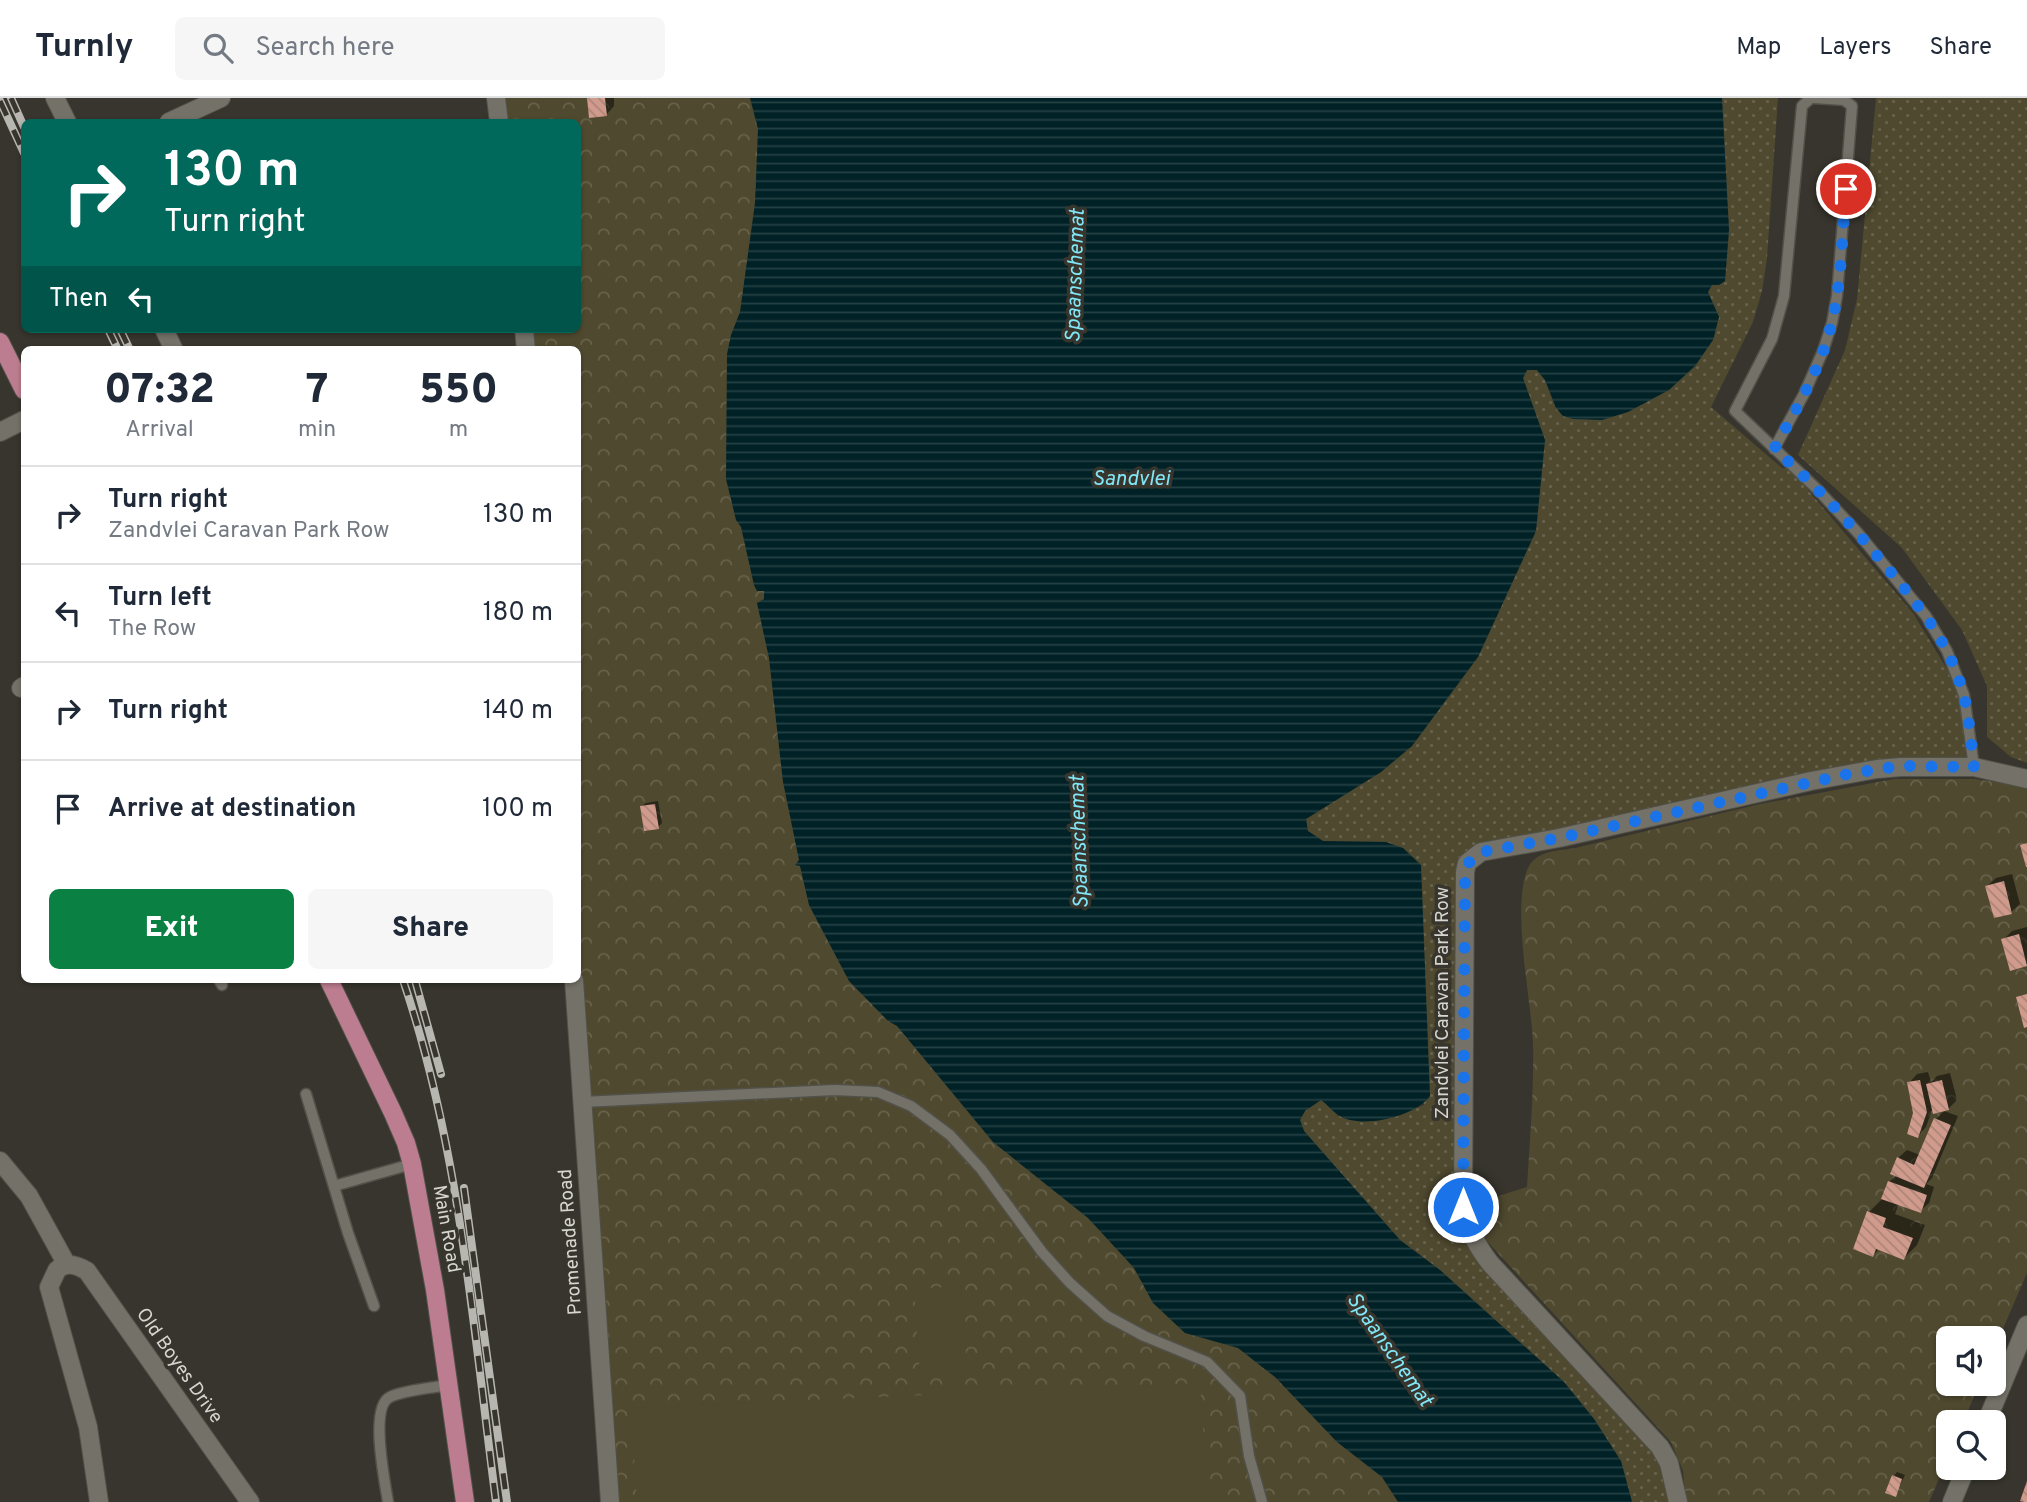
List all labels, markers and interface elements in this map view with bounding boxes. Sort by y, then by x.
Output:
search box [175,17,665,80]
text: Turnly [35,27,133,69]
icon: search [199,29,237,67]
text: Search here [255,32,394,65]
text: Map [1736,33,1781,63]
text: Layers [1819,33,1891,63]
text: Share [1929,33,1992,63]
text: 130 m [164,142,300,204]
icon: right [49,147,140,238]
pin [1816,159,1876,219]
icon: arrive [1827,170,1865,208]
text: Turn right [164,203,306,243]
water label: Spaanschemat [1060,207,1092,343]
icon: left [122,280,160,318]
text: Then [49,283,108,316]
text: 07:32 [104,365,215,418]
text: 7 [306,365,328,418]
text: 550 [419,365,498,418]
text: Arrival [125,416,194,445]
text: min [298,416,336,445]
text: m [449,416,468,445]
water label: Sandvlei [1092,466,1172,493]
text: Turn right [108,484,228,517]
icon: right [49,496,87,534]
text: 130 m [483,499,553,532]
text: Zandvlei Caravan Park Row [108,517,390,546]
text: Turn left [108,582,212,615]
icon: left [49,594,87,632]
text: 180 m [483,597,553,630]
text: The Row [108,615,196,644]
icon: right [49,692,87,730]
text: Turn right [108,695,228,728]
text: 140 m [483,695,553,728]
water label: Spaanschemat [1064,773,1096,909]
icon: arrive [49,790,87,828]
text: Arrive at destination [108,793,356,826]
text: 100 m [482,793,553,826]
street label: Zandvlei Caravan Park Row [1431,887,1455,1119]
button: Exit [49,889,294,969]
button: Share [308,889,553,969]
street label: Promenade Road [554,1168,588,1316]
position arrow [1426,1170,1500,1244]
street label: Main Road [426,1183,466,1275]
water label: Spaanschemat [1340,1287,1439,1414]
street label: Old Boyes Drive [130,1304,228,1428]
map controls [1936,1326,2006,1480]
button: sound [1936,1326,2006,1396]
button: search [1936,1410,2006,1480]

